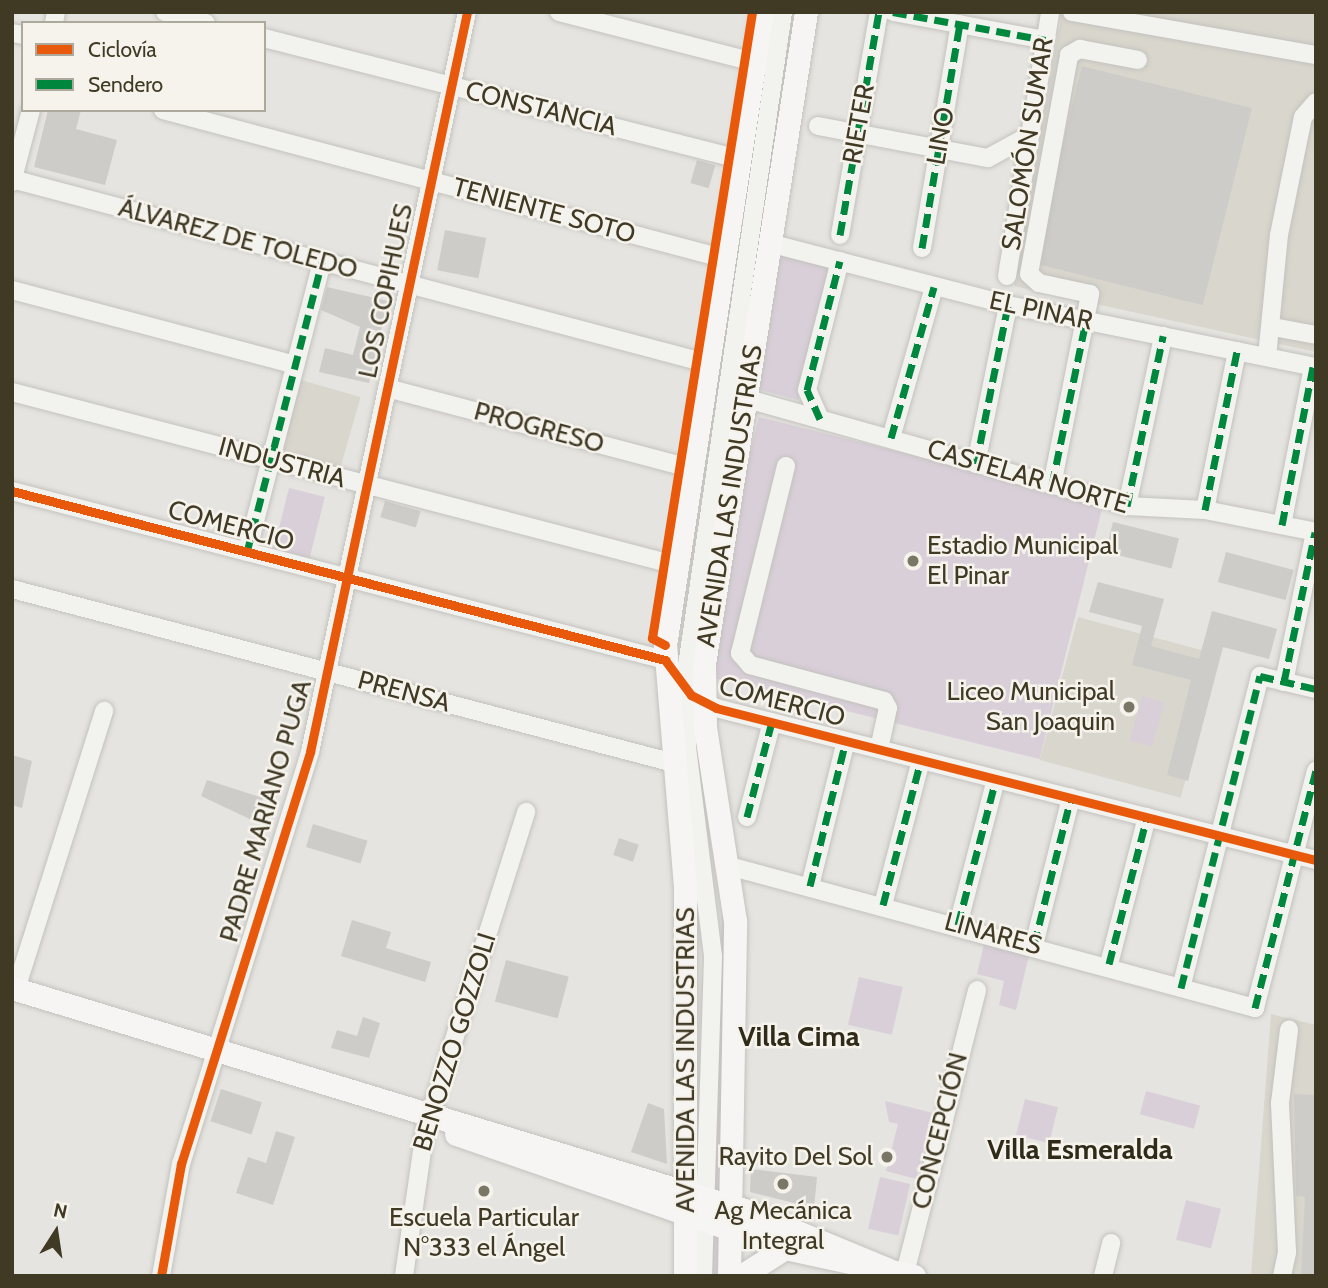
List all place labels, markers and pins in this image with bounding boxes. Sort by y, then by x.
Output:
place label: Estadio Municipal El Pinar [927,530,1118,592]
marker: Estadio Municipal El Pinar [905,553,921,569]
place label: Liceo Municipal San Joaquin [946,676,1115,738]
marker: Liceo Municipal San Joaquin [1121,699,1137,715]
place label: Rayito Del Sol [718,1141,873,1173]
marker: Rayito Del Sol [879,1149,895,1165]
marker: Ag Mecánica Integral [775,1176,791,1192]
marker: Escuela Particular N°333 el Ángel [476,1183,492,1199]
place label: Ag Mecánica Integral [714,1195,852,1256]
place label: Escuela Particular N°333 el Ángel [389,1202,579,1264]

